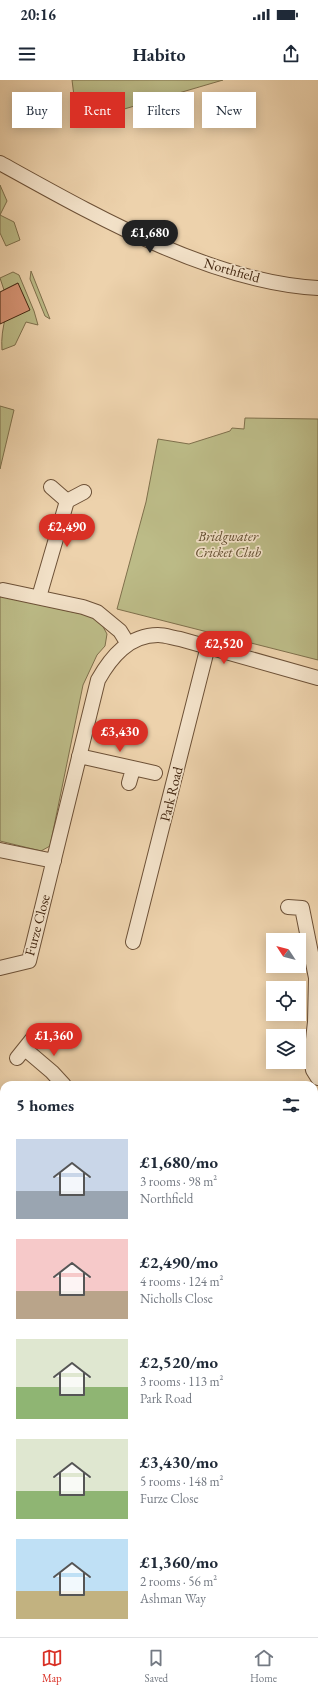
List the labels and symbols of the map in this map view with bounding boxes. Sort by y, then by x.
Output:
pin: £1,680 [117,220,183,254]
street label: Northfield [202,253,263,287]
pin: £2,490 [34,514,100,548]
park label: Bridgwater Cricket Club [195,527,262,561]
pin: £2,520 [191,631,257,665]
pin: £3,430 [87,719,153,753]
street label: Park Road [155,764,187,823]
street label: Furze Close [20,892,54,958]
north arrow [266,933,306,973]
pin: £1,360 [21,1023,87,1057]

